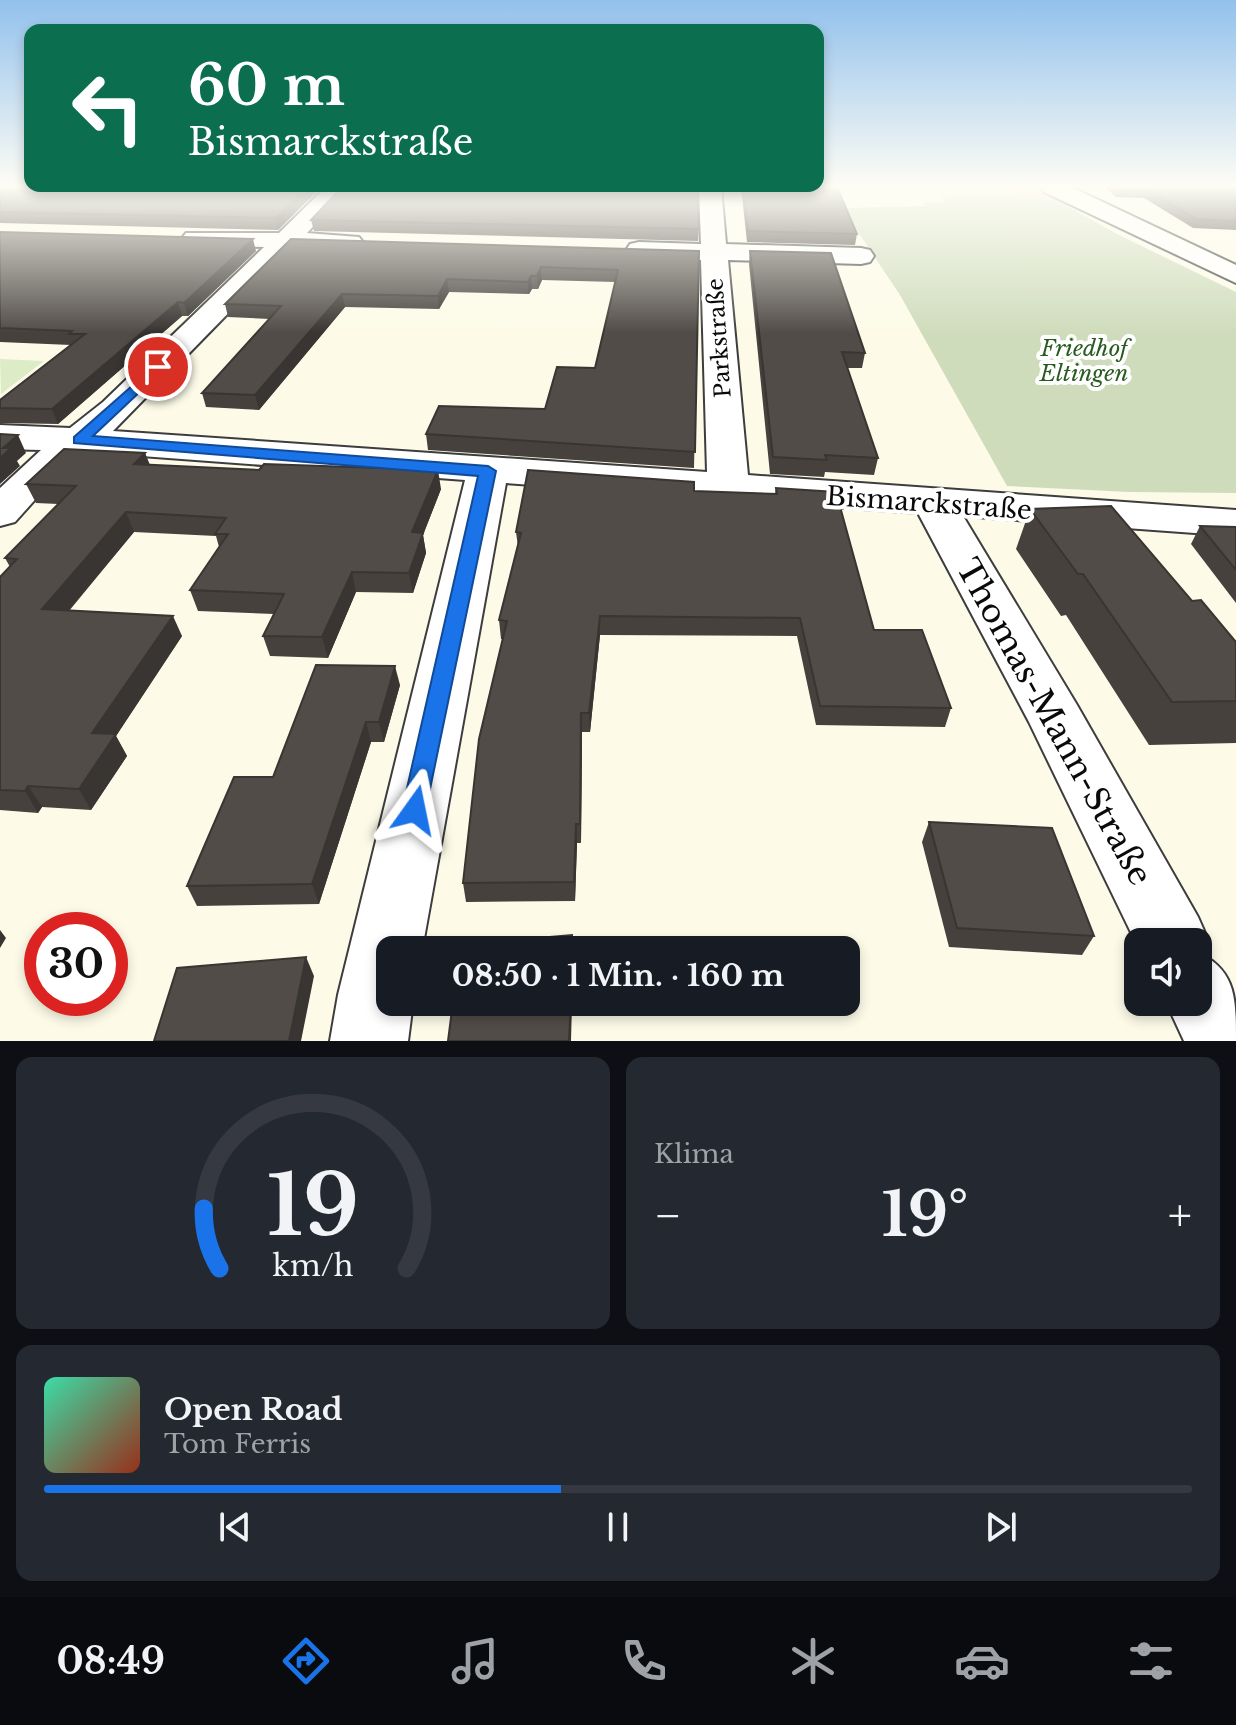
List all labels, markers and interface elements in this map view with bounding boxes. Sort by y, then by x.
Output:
text: 60 m [188,51,345,120]
icon: left [56,56,160,160]
text: Bismarckstraße [188,120,473,165]
street label: Parkstraße [701,277,737,399]
pin [124,333,192,401]
park label: Friedhof Eltingen [1039,335,1132,387]
icon: arrive [136,345,180,389]
street label: Bismarckstraße [825,480,1033,526]
street label: Thomas-Mann-Straße [948,552,1160,892]
position arrow [373,768,457,852]
speed limit sign: 30 [24,912,128,1016]
map controls [1124,928,1212,1016]
button: sound [1124,928,1212,1016]
text: 08:50 · 1 Min. · 160 m [452,957,784,994]
text: Klima [654,1138,734,1170]
text: 19 [267,1154,359,1257]
text: 19° [882,1178,968,1252]
text: − [654,1188,682,1243]
text: + [1168,1188,1192,1243]
text: km/h [272,1248,354,1284]
text: Open Road [164,1391,343,1428]
text: Tom Ferris [164,1428,311,1460]
icon: previous [213,1505,257,1549]
icon: pause [596,1505,640,1549]
icon: next [979,1505,1023,1549]
icon: directions [278,1633,334,1689]
icon: music [447,1633,503,1689]
icon: phone [616,1633,672,1689]
icon: climate [785,1633,841,1689]
icon: car [954,1633,1010,1689]
icon: filters [1123,1633,1179,1689]
text: 08:49 [57,1639,165,1684]

